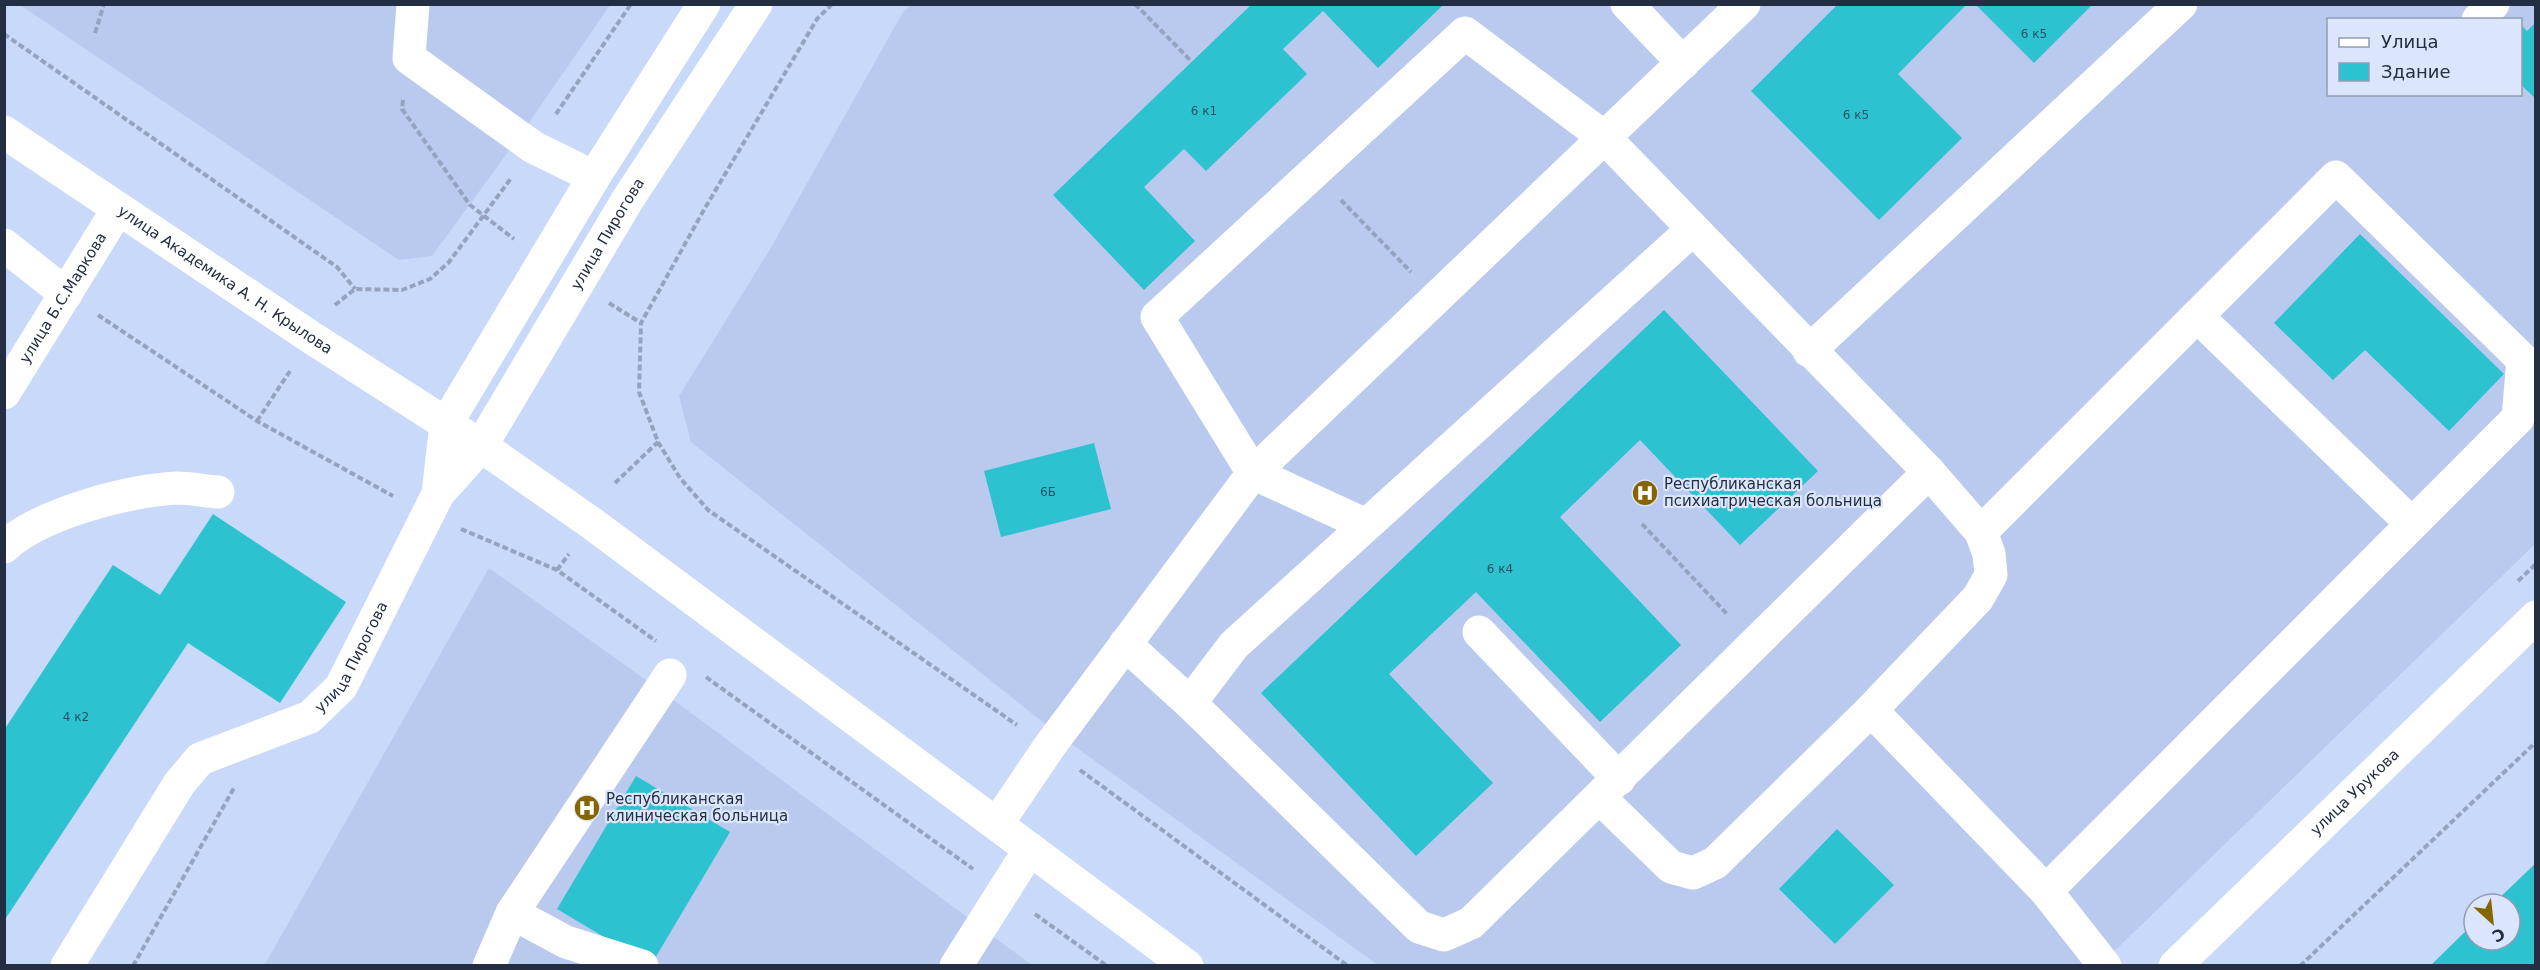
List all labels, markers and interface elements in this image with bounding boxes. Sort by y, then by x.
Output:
legend [2327,18,2522,96]
house number: 6 к5 [2021,27,2047,41]
text: Улица [2381,31,2438,52]
text: Здание [2381,61,2451,82]
house number: 6 к1 [1191,104,1217,118]
house number: 6 к5 [1843,108,1869,122]
street label: улица Пирогова [567,175,648,293]
street label: улица Академика А. Н. Крылова [114,202,336,358]
street label: улица Б.С.Маркова [16,229,110,367]
place label: Республиканская психиатрическая больница [1664,475,1882,510]
hospital icon: Республиканская психиатрическая больница [1630,478,1660,508]
house number: 6Б [1040,485,1056,499]
house number: 6 к4 [1487,562,1513,576]
street label: улица Пирогова [311,599,391,716]
house number: 4 к2 [63,710,89,724]
street label: улица Урукова [2307,745,2403,839]
place label: Республиканская клиническая больница [606,790,788,825]
hospital icon: Республиканская клиническая больница [572,793,602,823]
north arrow [2462,892,2522,952]
text: С [2489,924,2508,946]

